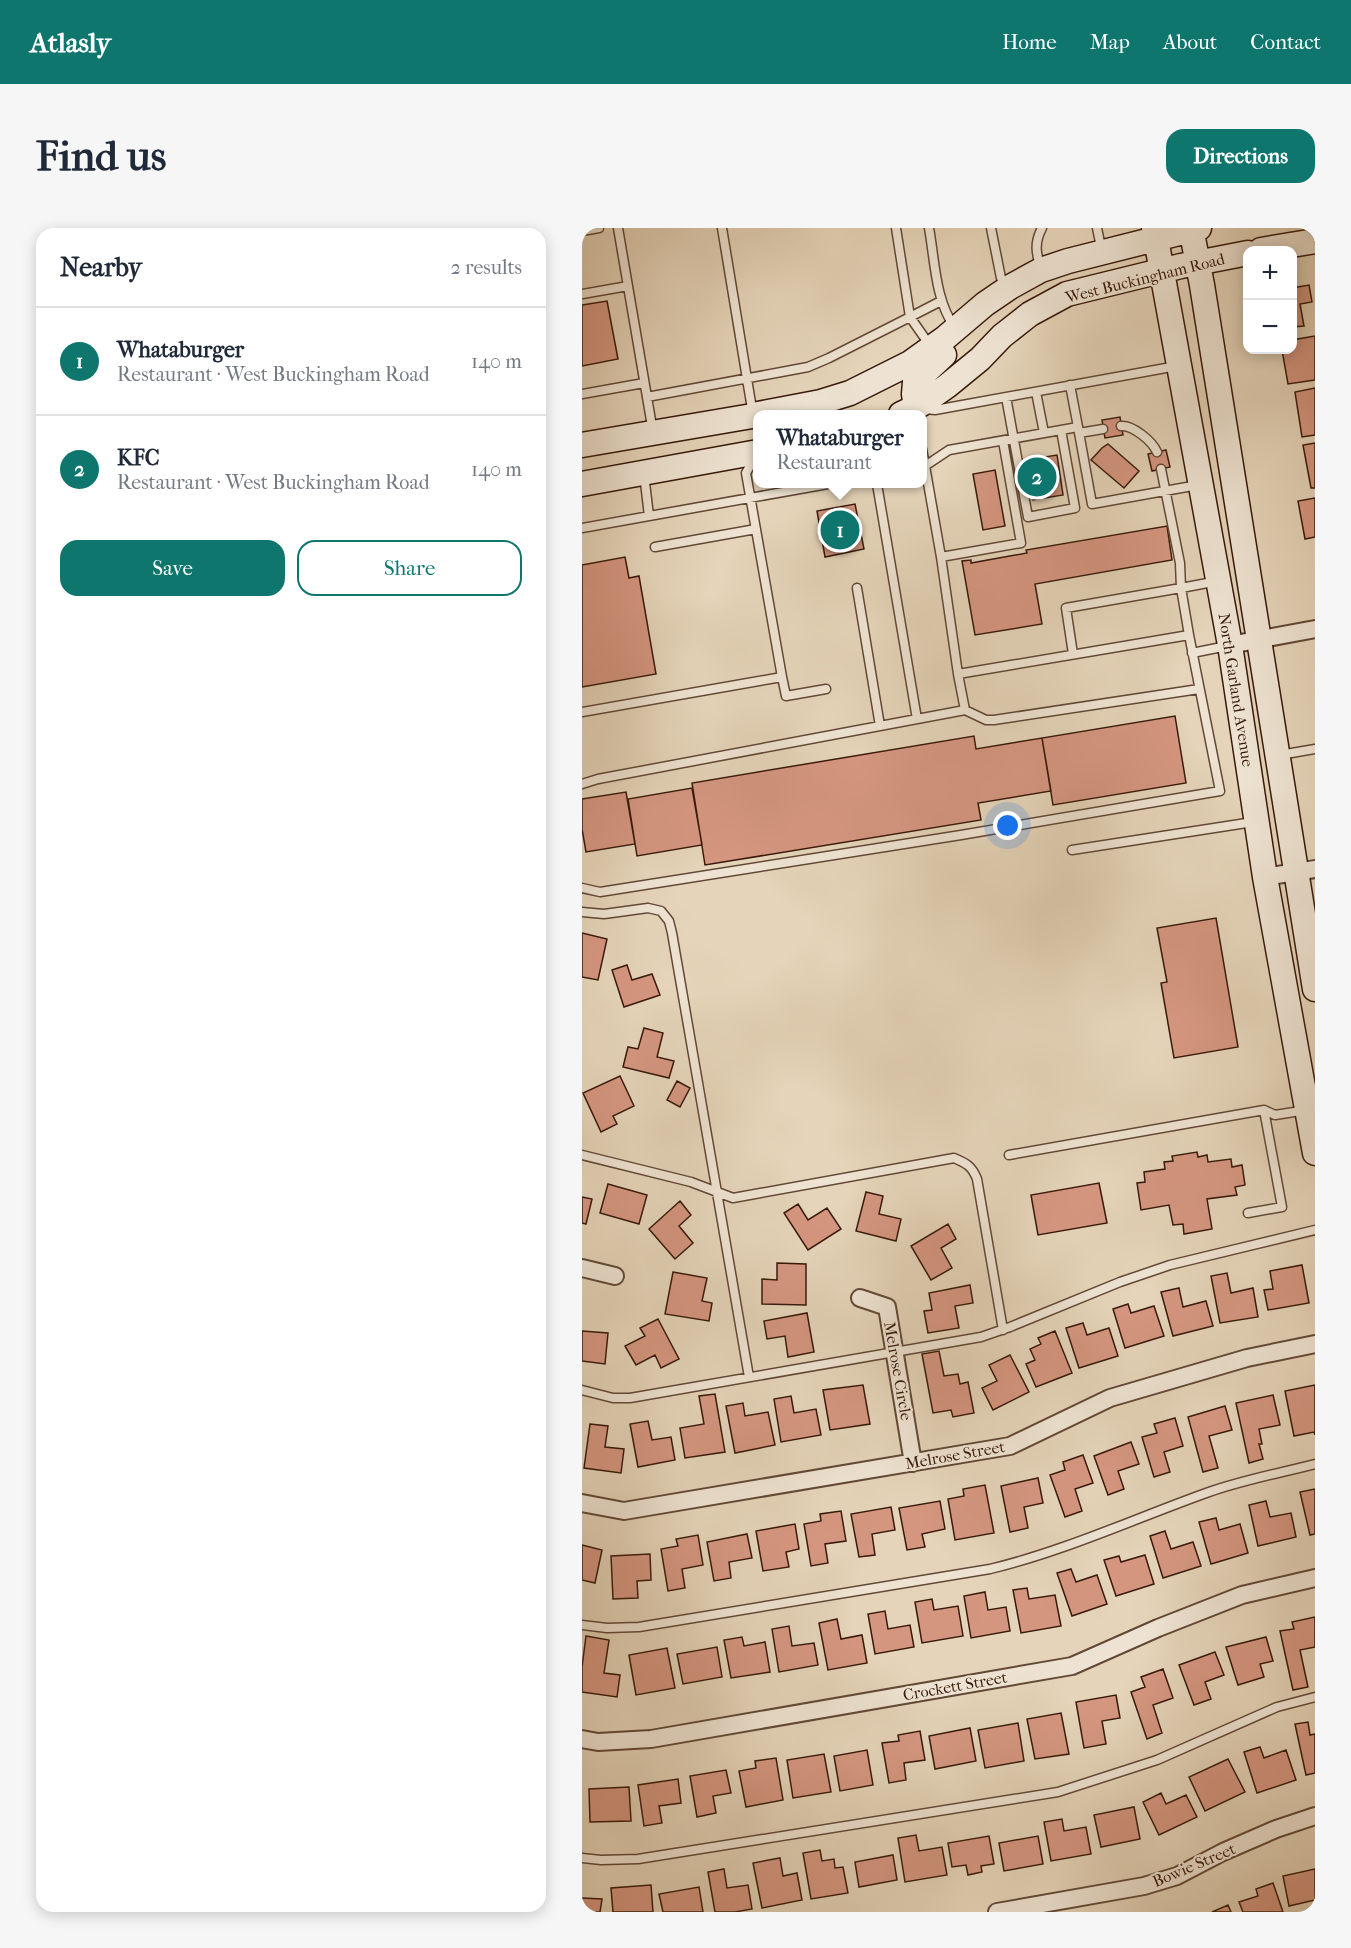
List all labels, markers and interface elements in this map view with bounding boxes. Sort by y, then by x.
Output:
text: Atlasly [30,26,111,59]
text: Home [1002,30,1057,54]
text: Map [1090,30,1130,54]
text: About [1163,30,1217,54]
text: Contact [1250,30,1321,54]
button: Directions [1166,129,1315,183]
text: Find us [36,132,166,181]
map controls [1243,246,1297,354]
button: + [1243,246,1297,300]
street label: West Buckingham Road [1062,249,1227,307]
text: Nearby [60,252,142,283]
text: 2 results [451,256,522,279]
button: − [1243,300,1297,354]
text: Whataburger [117,337,244,363]
text: 1 [76,350,83,373]
text: 140 m [471,350,522,373]
text: Restaurant · West Buckingham Road [117,363,430,386]
popup [753,410,927,488]
text: Whataburger [776,425,904,451]
text: KFC [117,445,160,471]
text: Restaurant [776,451,872,474]
pin: 2 [1018,454,1056,500]
text: 2 [74,458,85,481]
text: 140 m [471,458,522,481]
text: Restaurant · West Buckingham Road [117,471,430,494]
pin: 1 [820,508,860,552]
button: Save [60,540,285,596]
button: Share [297,540,522,596]
street label: North Garland Avenue [1214,612,1258,768]
your location [993,811,1022,840]
street label: Melrose Circle [880,1320,916,1422]
street label: Melrose Street [904,1437,1007,1473]
street label: Crockett Street [901,1667,1009,1705]
street label: Bowie Street [1150,1839,1239,1891]

